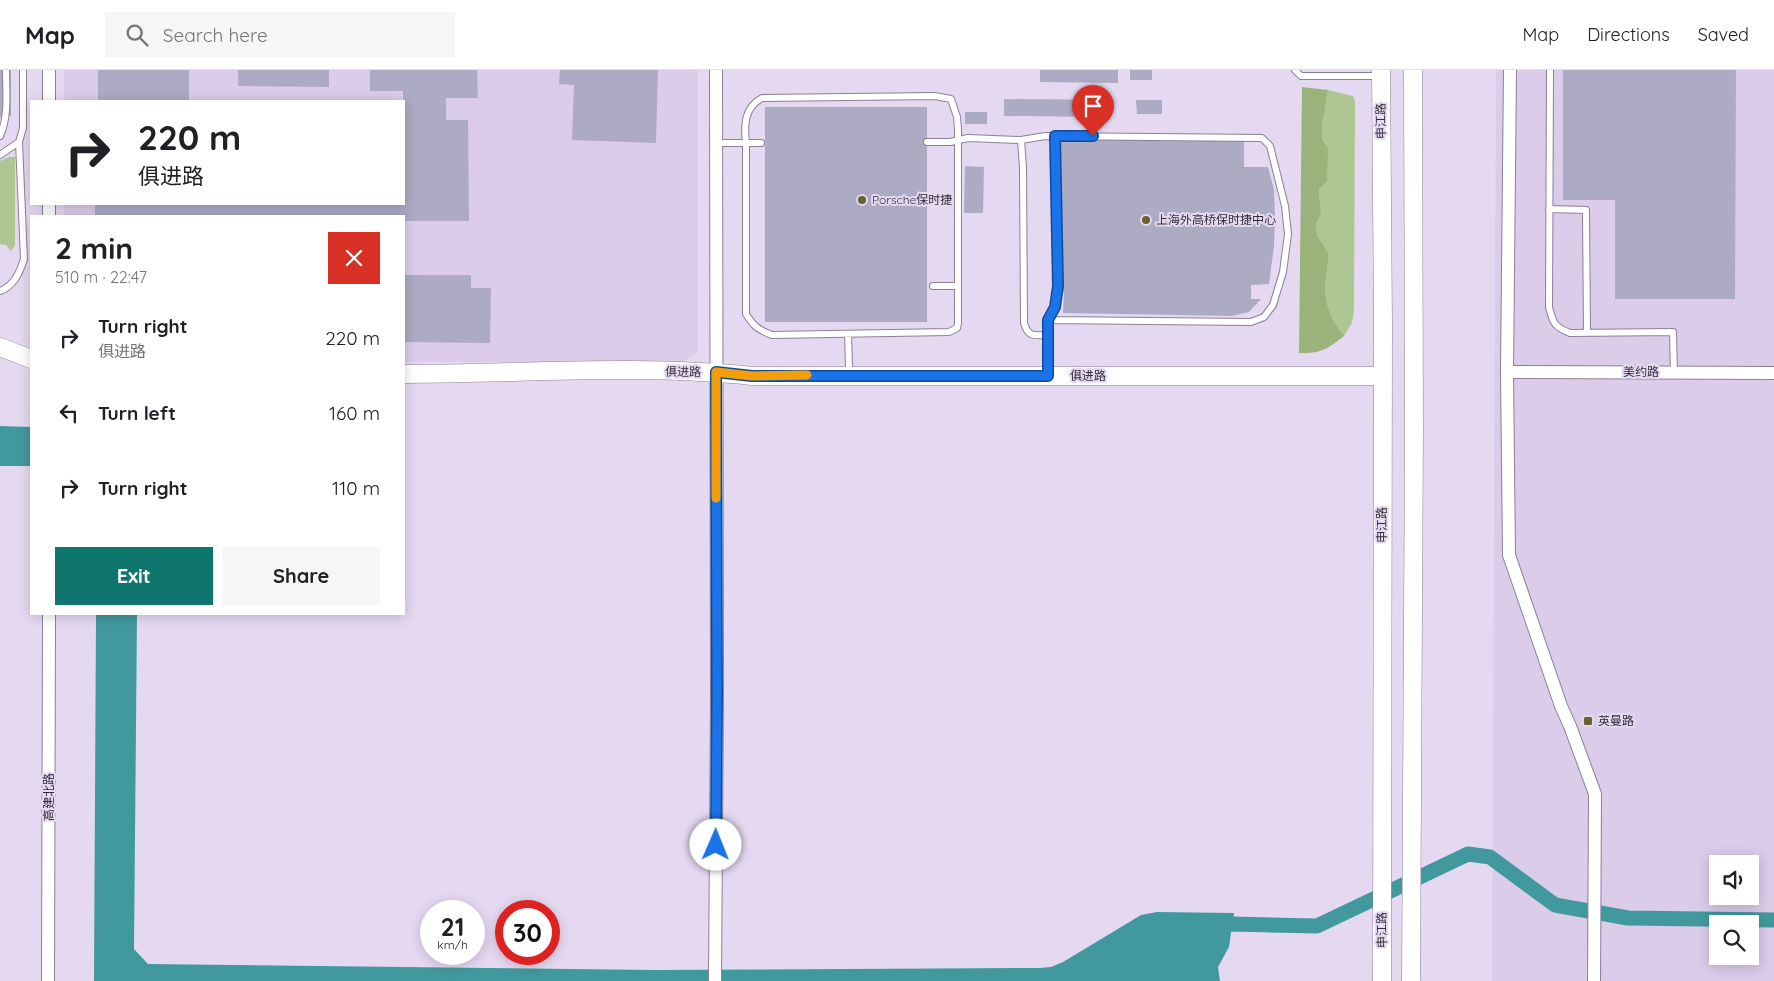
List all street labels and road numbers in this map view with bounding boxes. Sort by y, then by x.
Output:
street label: 申江路 [1373,103,1388,139]
street label: 俱进路 [665,364,701,379]
street label: 美约路 [1623,364,1659,379]
street label: 俱进路 [1070,368,1106,383]
street label: 申江路 [1374,507,1389,543]
street label: 高建北路 [41,773,56,821]
street label: 申江路 [1374,912,1389,948]

